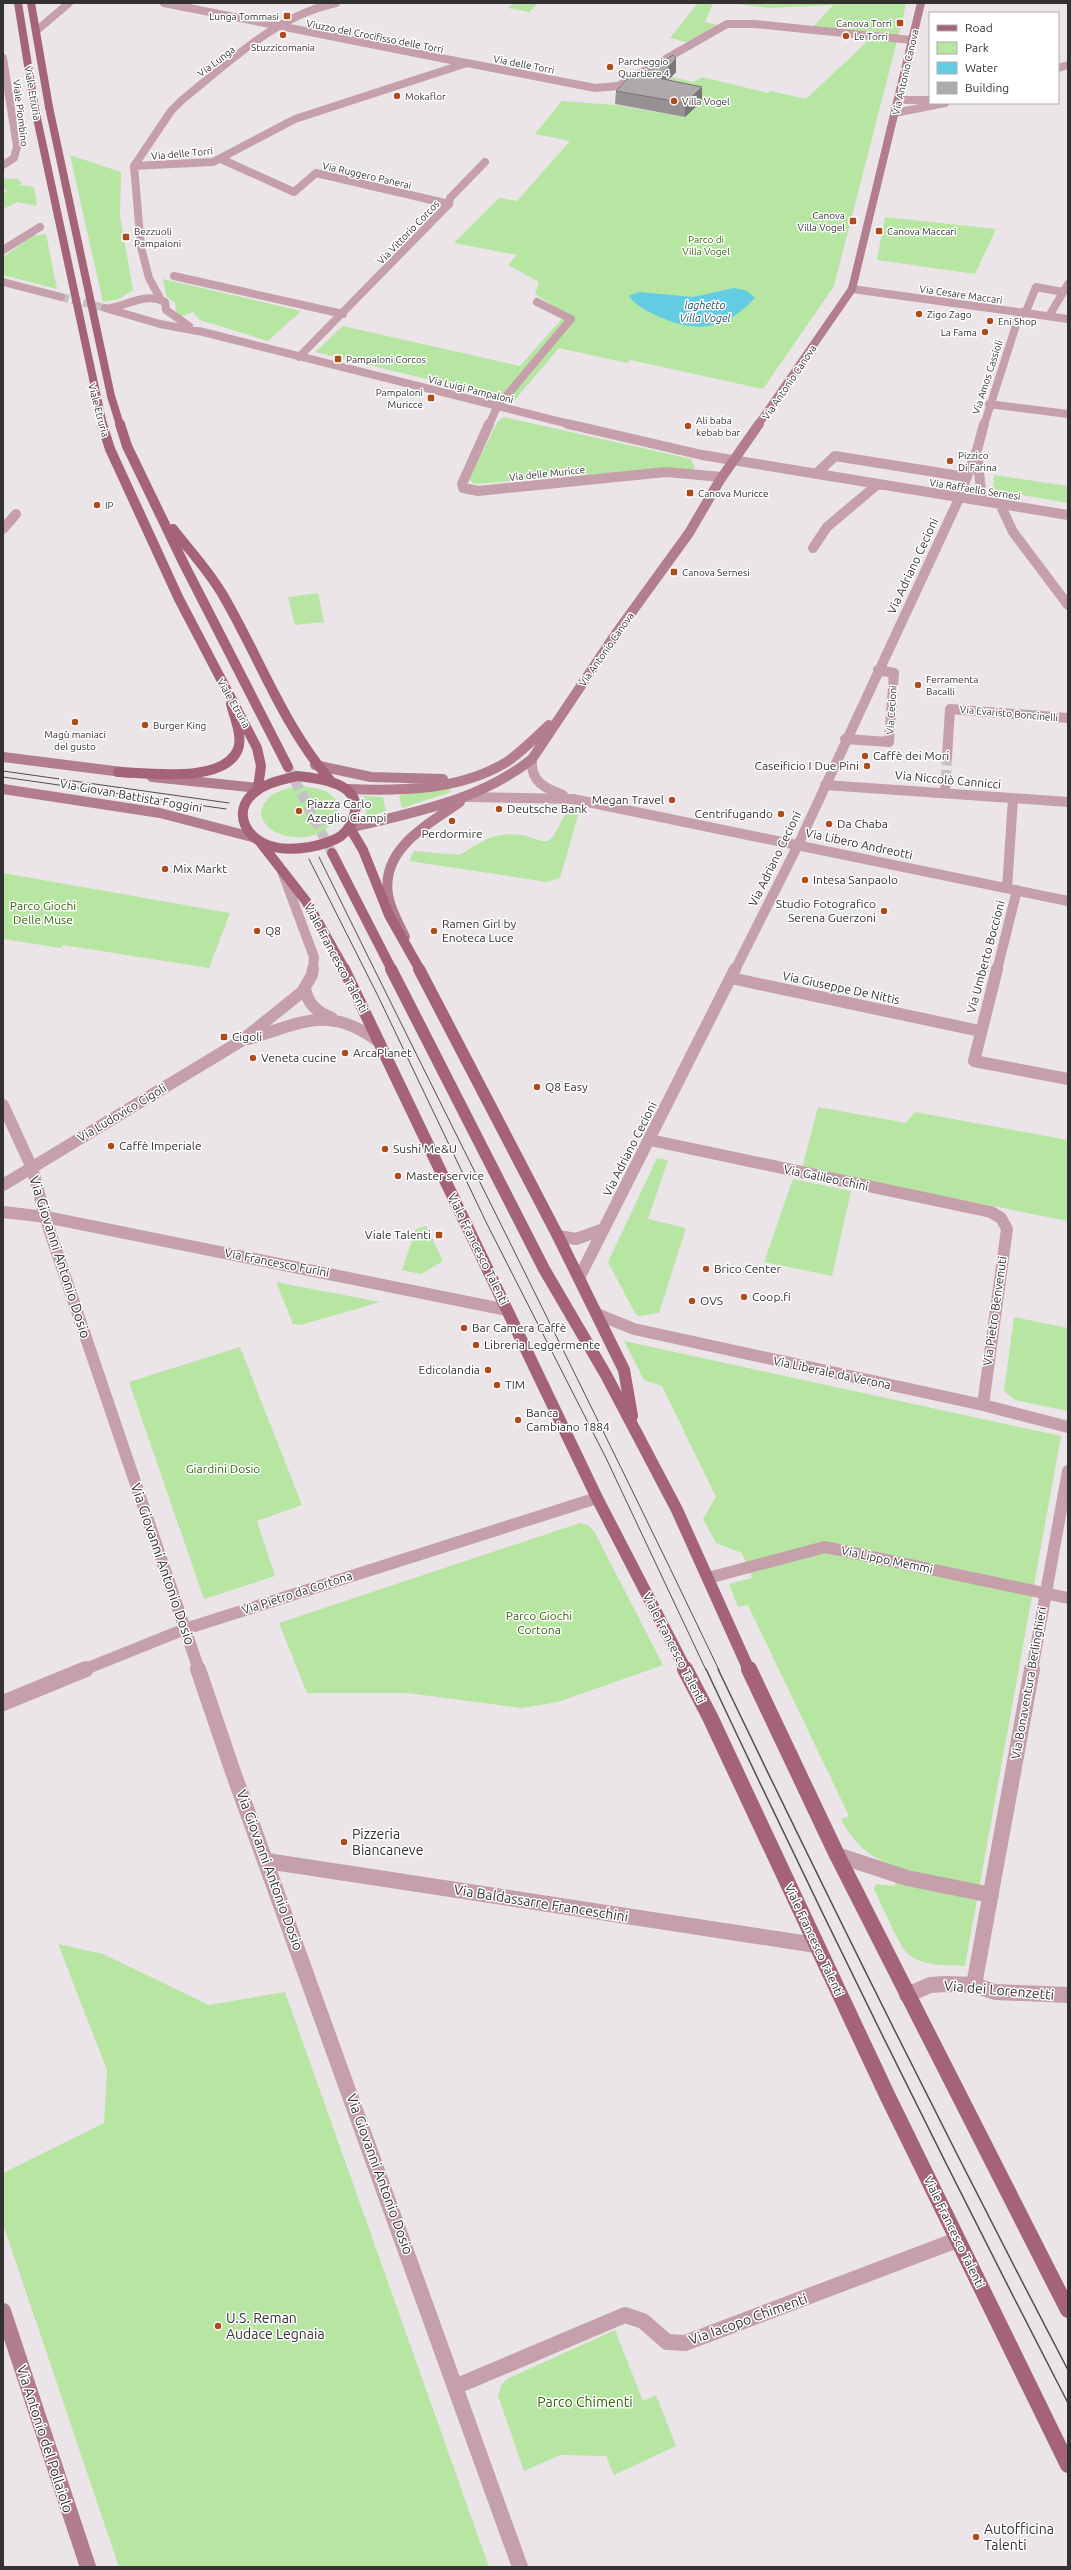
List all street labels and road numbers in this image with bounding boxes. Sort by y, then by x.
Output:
street label: Viuzzo del Crocifisso delle Torri [305,18,444,55]
street label: Via Antonio Canova [890,28,921,116]
street label: Via Lunga [195,44,237,79]
street label: Via delle Torri [492,53,555,76]
street label: Viale Etruria [22,65,43,121]
street label: Viale Piombino [11,79,30,147]
street label: Via delle Torri [151,145,213,162]
street label: Via Ruggero Panerai [321,160,412,191]
street label: Via Vittorio Corcos [375,198,442,266]
street label: Via Cesare Maccari [919,283,1003,306]
street label: Via Amos Cassioli [970,339,1005,416]
street label: Via Antonio Canova [760,343,818,422]
street label: Via Luigi Pampaloni [427,374,515,405]
street label: Viale Etruria [86,382,111,438]
street label: Via delle Muricce [509,464,586,483]
street label: Via Raffaello Sernesi [929,477,1021,502]
street label: Via Adriano Cecioni [885,516,940,616]
street label: Via Antonio Canova [577,610,636,688]
street label: Viale Etruria [215,677,252,730]
street label: Via Cecioni [884,685,899,735]
street label: Via Evaristo Boncinelli [959,704,1059,723]
street label: Via Niccolò Cannicci [894,768,1002,791]
street label: Via Giovan Battista Foggini [59,777,203,814]
street label: Via Adriano Cecioni [746,809,803,908]
street label: Via Libero Andreotti [804,826,914,861]
street label: Via Umberto Boccioni [964,899,1007,1015]
street label: Viale Francesco Talenti [302,901,371,1015]
street label: Via Giuseppe De Nittis [781,969,901,1006]
street label: Via Ludovico Cigoli [75,1081,169,1144]
street label: Via Adriano Cecioni [600,1099,659,1198]
street label: Via Galileo Chini [782,1162,870,1193]
street label: Via Giovanni Antonio Dosio [26,1174,94,1340]
street label: Viale Francesco Talenti [446,1191,511,1307]
street label: Via Francesco Furini [224,1246,331,1279]
street label: Via Pietro Benvenuti [980,1255,1009,1367]
street label: Via Liberale da Verona [772,1354,892,1391]
street label: Via Giovanni Antonio Dosio [128,1481,198,1647]
street label: Via Lippo Memmi [840,1543,934,1576]
street label: Via Pietro da Cortona [240,1569,354,1616]
street label: Viale Francesco Talenti [641,1590,708,1705]
street label: Via Bonaventura Berlinghieri [1009,1606,1048,1760]
street label: Via Giovanni Antonio Dosio [233,1787,307,1953]
street label: Via Baldassarre Franceschini [453,1881,629,1925]
street label: Viale Francesco Talenti [783,1881,846,1998]
street label: Via dei Lorenzetti [943,1977,1055,2003]
street label: Via Giovanni Antonio Dosio [343,2091,417,2257]
street label: Viale Francesco Talenti [922,2174,987,2290]
street label: Via Iacopo Chimenti [687,2290,809,2348]
street label: Via Antonio del Pollaiolo [14,2363,76,2515]

